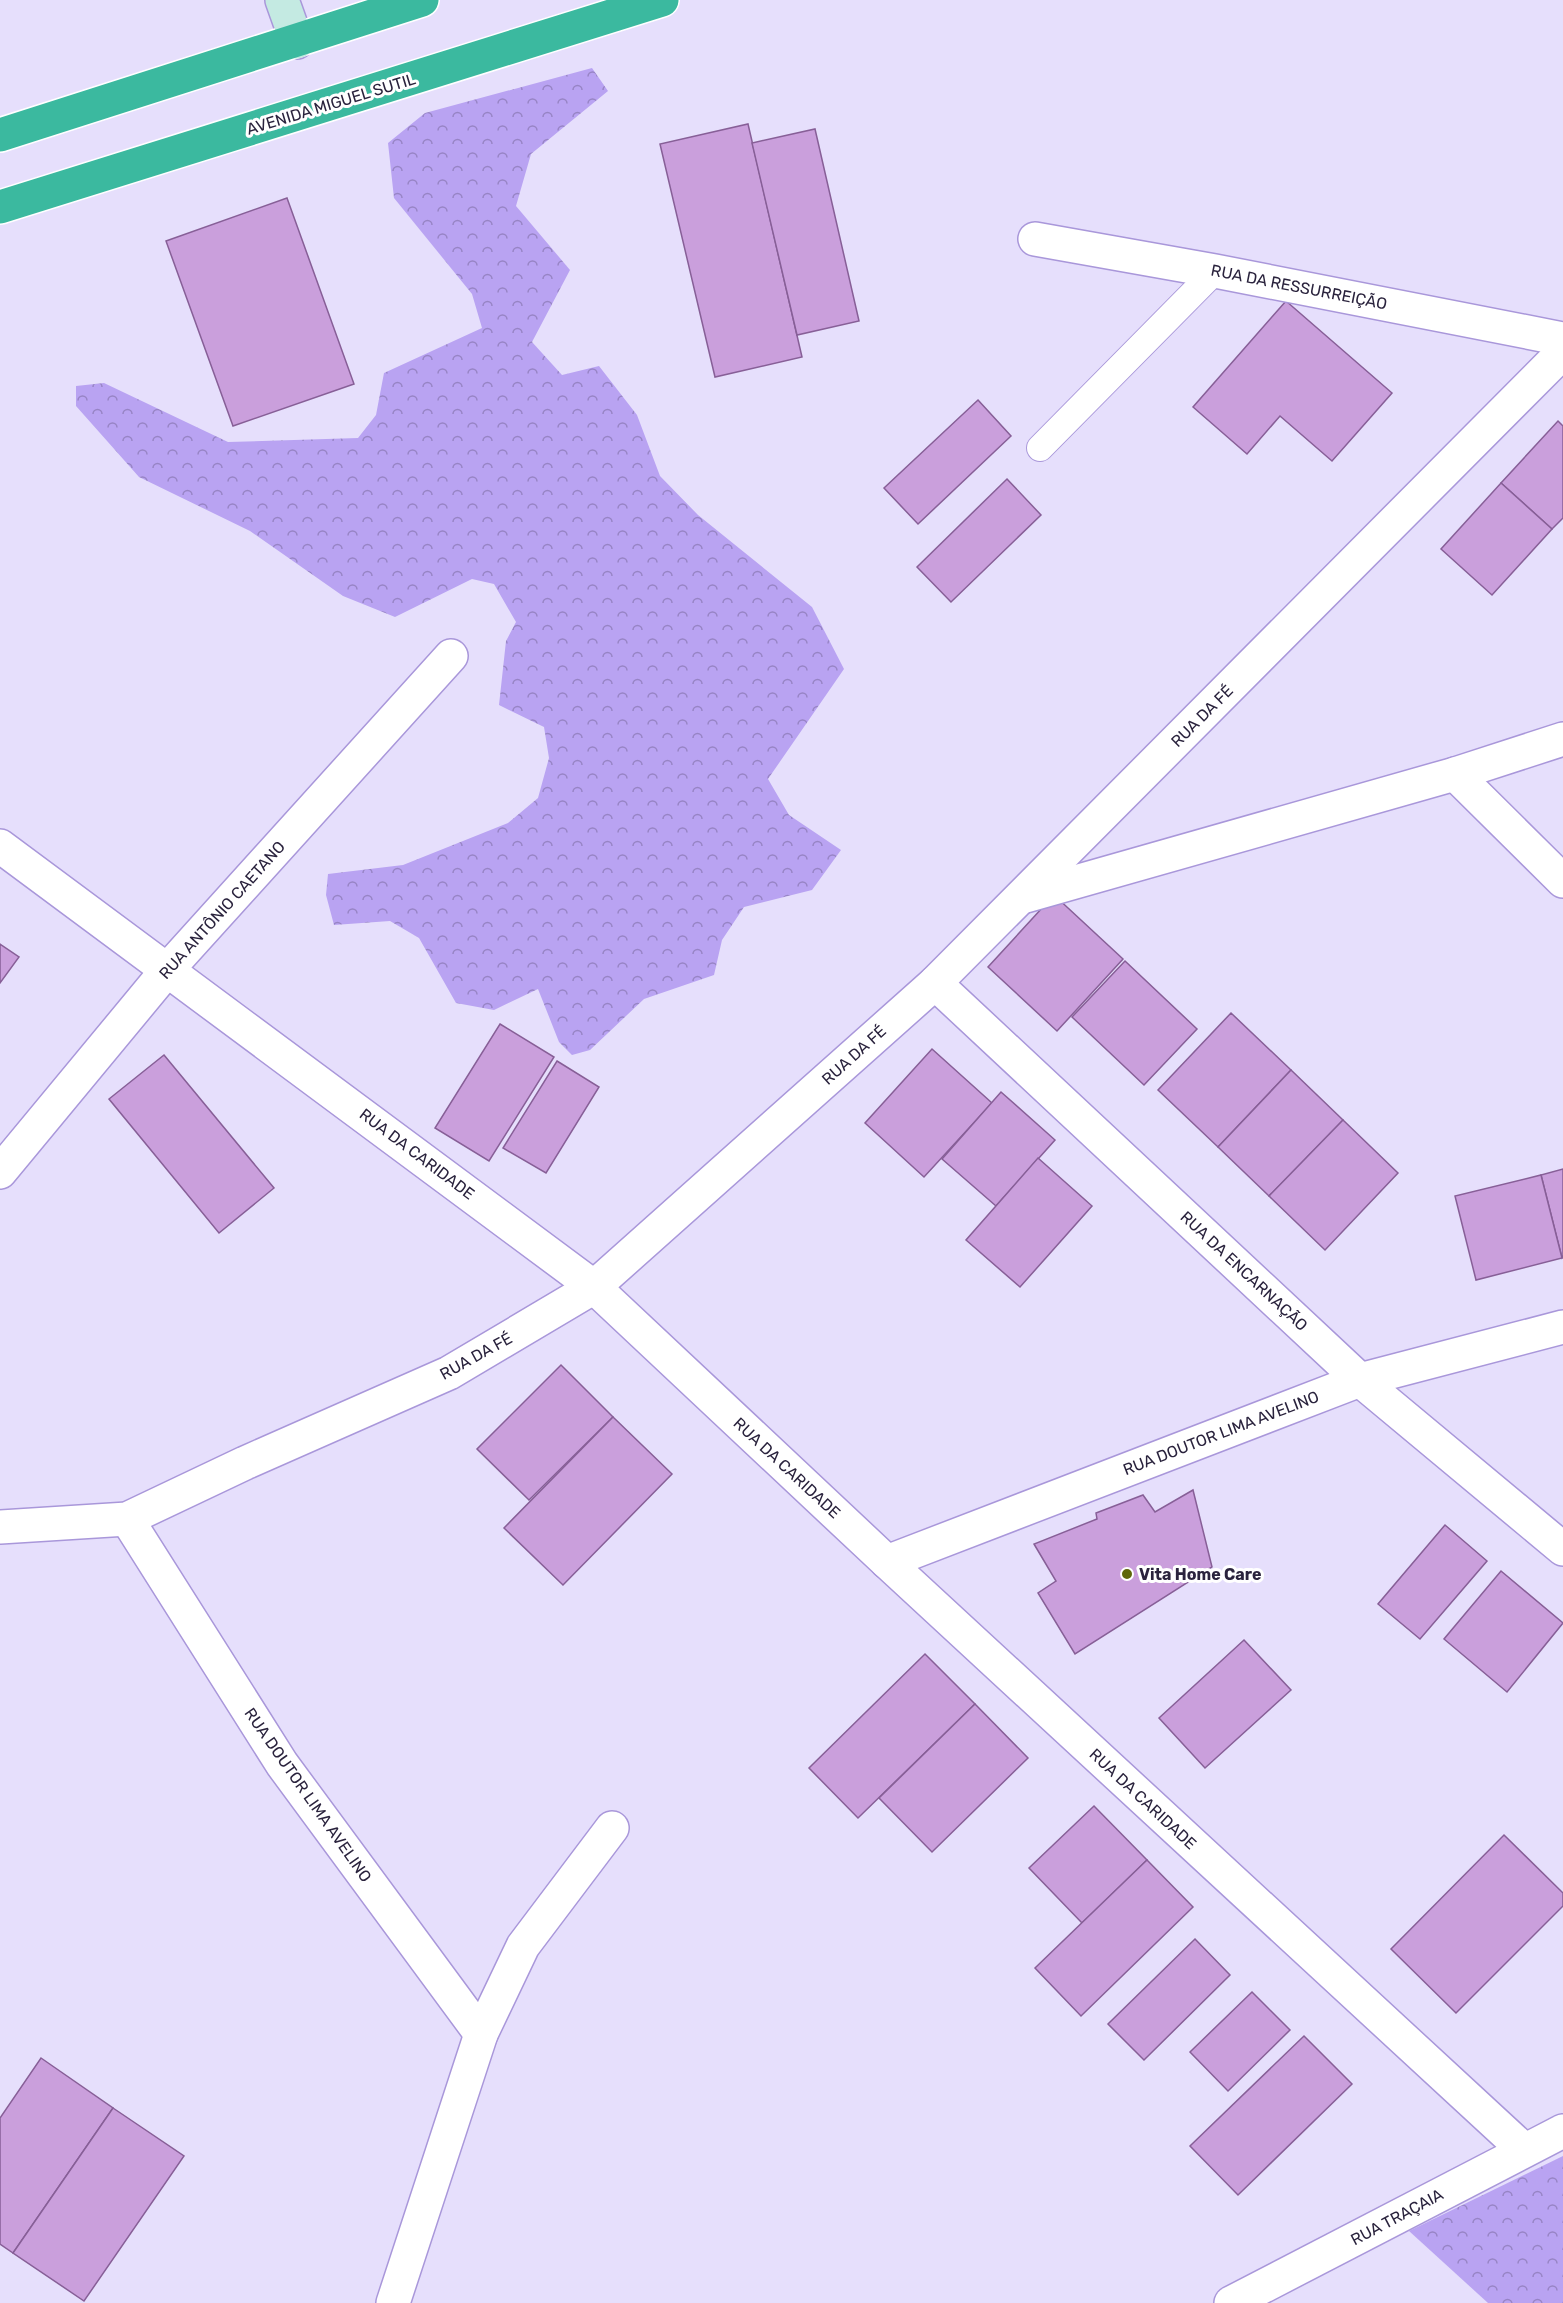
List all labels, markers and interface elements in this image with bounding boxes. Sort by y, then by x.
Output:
street label: AVENIDA MIGUEL SUTIL [244,69,418,139]
street label: RUA DA RESSURREIÇÃO [1209,261,1389,313]
street label: RUA DA FÉ [1167,681,1237,751]
street label: RUA ANTÔNIO CAETANO [154,836,289,983]
street label: RUA DA FÉ [818,1021,890,1089]
street label: RUA DA CARIDADE [356,1105,478,1203]
street label: RUA DA ENCARNAÇÃO [1177,1207,1311,1335]
street label: RUA DA FÉ [436,1328,516,1384]
street label: RUA DOUTOR LIMA AVELINO [1120,1387,1322,1479]
street label: RUA DA CARIDADE [730,1414,844,1522]
place label: Vita Home Care [1139,1565,1261,1584]
marker: Vita Home Care [1120,1567,1134,1581]
street label: RUA DOUTOR LIMA AVELINO [240,1704,376,1886]
street label: RUA DA CARIDADE [1086,1745,1200,1853]
street label: RUA TRAÇAIA [1348,2185,1447,2249]

